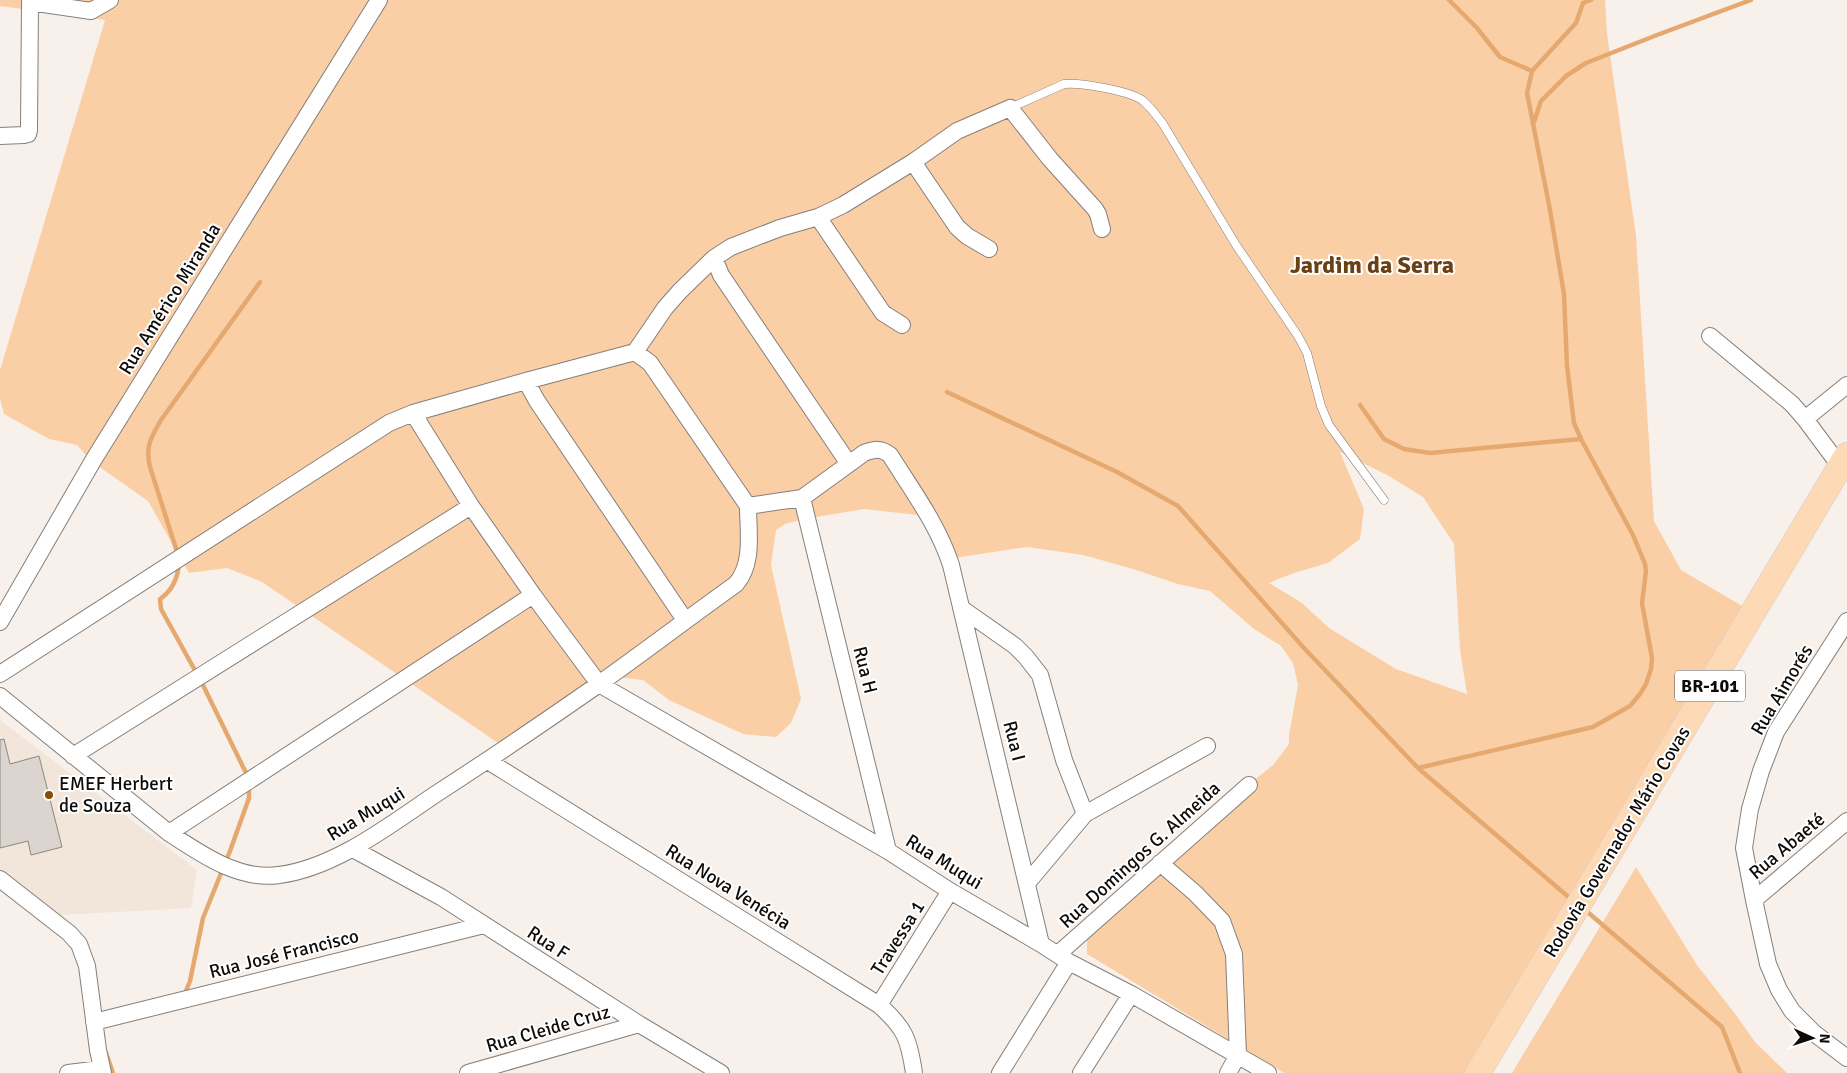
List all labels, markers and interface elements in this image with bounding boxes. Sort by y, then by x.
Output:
street label: Rua Américo Miranda [114,219,226,379]
district label: Jardim da Serra [1290,250,1454,280]
street label: Rua Aimorés [1746,640,1818,740]
street label: Rua H [848,644,882,696]
road number: BR-101 [1675,670,1745,701]
street label: Rua I [997,718,1031,764]
street label: Rodovia Governador Mário Covas [1538,722,1696,962]
place label: EMEF Herbert de Souza [59,772,173,818]
street label: Rua Domingos G. Almeida [1055,776,1225,934]
street label: Rua Muqui [323,781,409,847]
marker: EMEF Herbert de Souza [43,789,55,801]
street label: Rua Abaeté [1744,807,1830,885]
street label: Rua Muqui [901,829,987,895]
street label: Rua Nova Venécia [661,839,795,935]
street label: Travessa 1 [866,896,930,980]
street label: Rua F [523,921,574,965]
street label: Rua José Francisco [207,924,361,984]
street label: Rua Cleide Cruz [483,1000,613,1058]
north arrow [1787,1013,1837,1063]
text: N [1816,1033,1833,1044]

